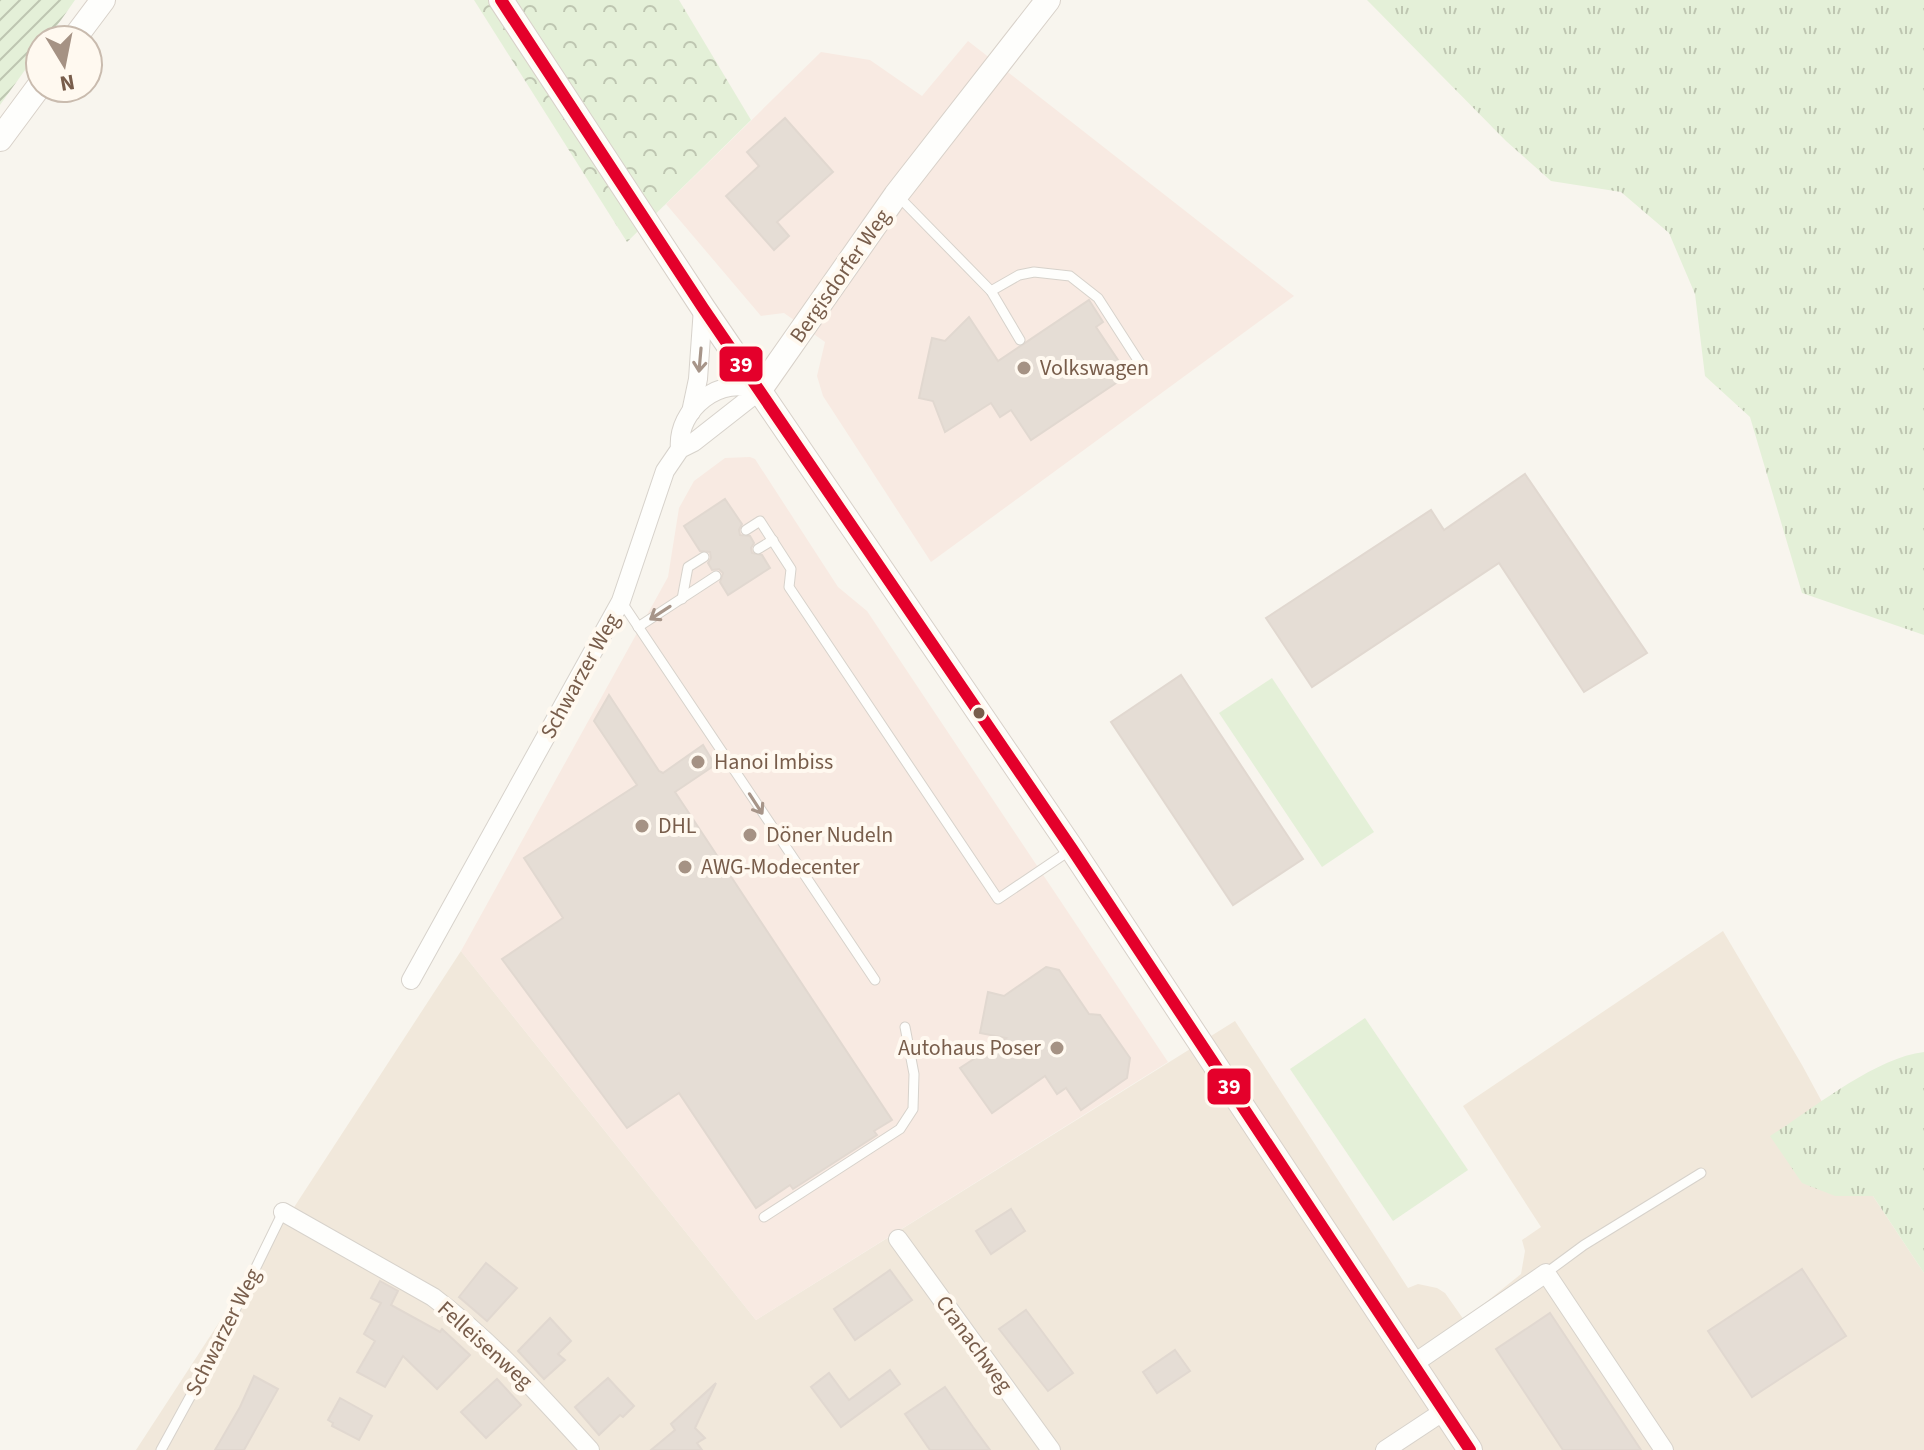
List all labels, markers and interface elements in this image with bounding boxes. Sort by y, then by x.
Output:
north arrow [24,24,104,104]
text: N [57,66,77,100]
street label: Bergisdorfer Weg [782,203,898,349]
line badge: 39 [718,345,764,383]
one-way arrow [692,347,707,373]
text: 39 [729,349,753,381]
place label: Volkswagen [1040,352,1149,384]
marker: Volkswagen [1015,359,1033,377]
one-way arrow [649,605,672,621]
street label: Schwarzer Weg [532,607,628,745]
unlabelled marker [971,705,987,721]
place label: Hanoi Imbiss [714,746,833,778]
marker: Hanoi Imbiss [689,753,707,771]
one-way arrow [748,792,765,814]
place label: DHL [658,810,697,842]
marker: DHL [633,817,651,835]
place label: Döner Nudeln [766,819,893,851]
marker: Döner Nudeln [741,826,759,844]
place label: AWG-Modecenter [701,851,860,883]
marker: AWG-Modecenter [676,858,694,876]
place label: Autohaus Poser [898,1032,1041,1064]
marker: Autohaus Poser [1048,1039,1066,1057]
line badge: 39 [1206,1067,1252,1106]
text: 39 [1217,1071,1241,1103]
street label: Schwarzer Weg [177,1263,269,1401]
street label: Cranachweg [928,1289,1020,1399]
street label: Felleisenweg [430,1293,540,1397]

